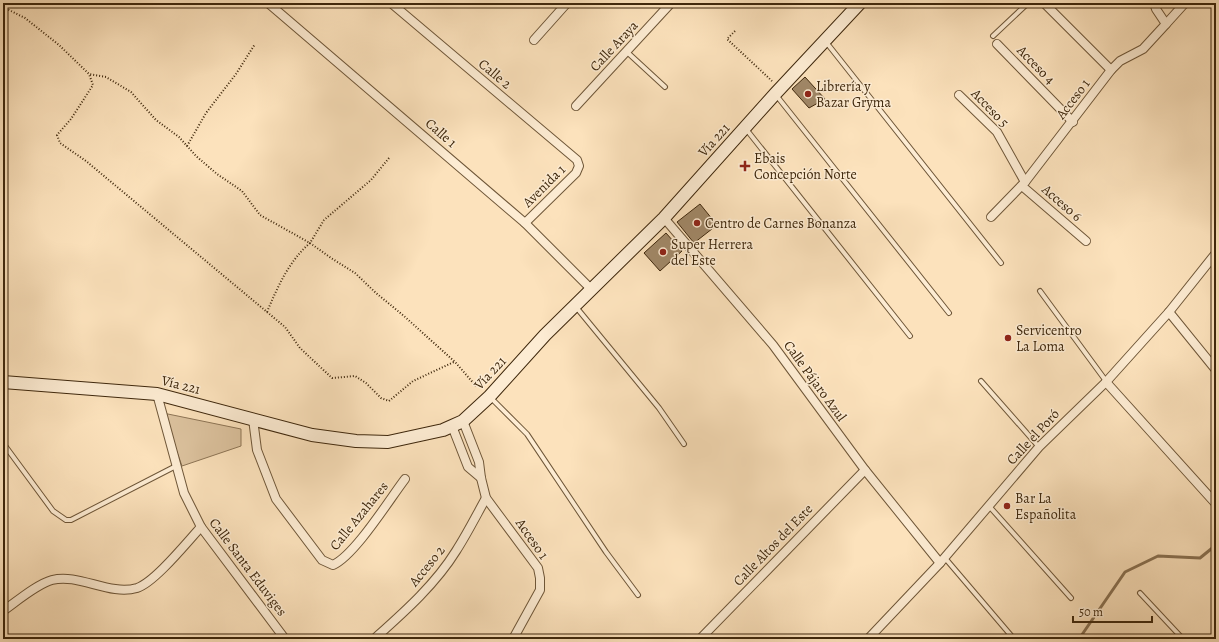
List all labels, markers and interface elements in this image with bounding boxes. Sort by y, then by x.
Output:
street label: Calle Araya [586,16,643,76]
street label: Acceso 4 [1012,41,1059,89]
street label: Calle 2 [474,55,516,94]
street label: Acceso 1 [1051,75,1095,124]
place label: Librería y Bazar Gryma [816,77,892,112]
street label: Acceso 5 [966,84,1013,132]
marker: Librería y Bazar Gryma [803,89,813,99]
street label: Calle 1 [421,114,461,152]
street label: Vía 221 [693,119,734,162]
place label: Ebais Concepción Norte [754,149,857,184]
street label: Avenida 1 [518,160,570,212]
marker: Ebais Concepción Norte [739,160,751,172]
street label: Acceso 6 [1037,180,1086,226]
place label: Centro de Carnes Bonanza [705,214,857,233]
marker: Centro de Carnes Bonanza [692,218,702,228]
place label: Super Herrera del Este [671,235,753,270]
marker: Super Herrera del Este [658,247,668,257]
place label: Servicentro La Loma [1016,321,1082,356]
marker: Servicentro La Loma [1003,333,1013,343]
street label: Calle Pájaro Azul [779,337,851,426]
street label: Vía 221 [469,352,510,395]
street label: Vía 221 [159,371,203,399]
street label: Calle el Poró [1002,405,1064,469]
street label: Calle Azahares [325,478,393,554]
place label: Bar La Españolita [1015,489,1077,524]
street label: Calle Altos del Este [729,500,817,590]
marker: Bar La Españolita [1002,501,1012,511]
street label: Calle Santa Eduviges [205,514,291,620]
street label: Acceso 1 [510,514,553,563]
street label: Acceso 2 [404,541,450,591]
scale bar [1073,598,1152,624]
text: 50 m [1079,604,1103,620]

